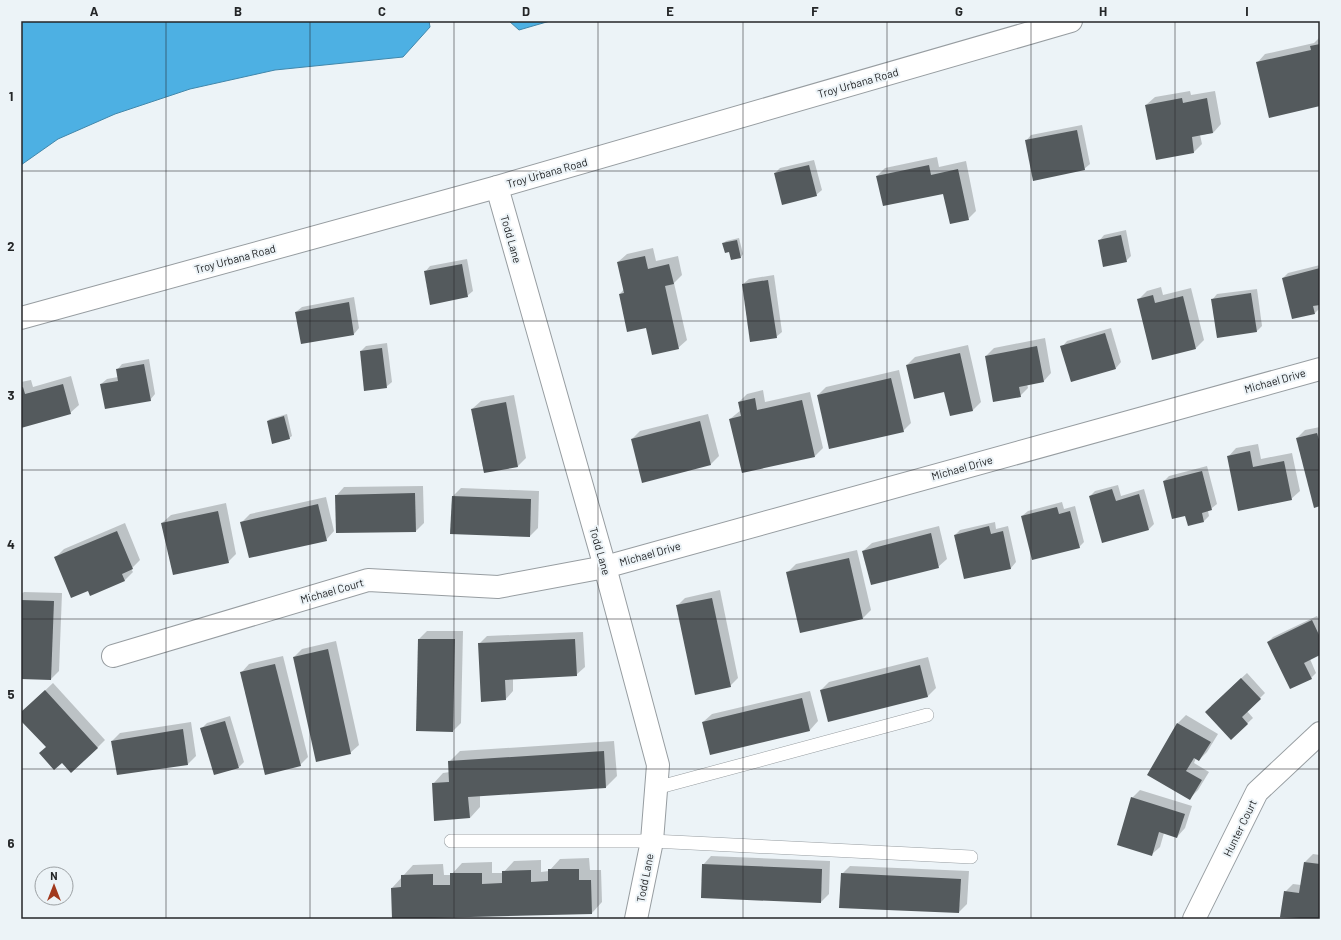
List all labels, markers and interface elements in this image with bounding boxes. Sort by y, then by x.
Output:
text: A [90,3,99,19]
text: B [234,3,242,19]
text: C [378,3,386,19]
text: D [522,3,530,19]
text: E [666,3,674,19]
text: F [811,3,819,19]
text: G [955,3,963,19]
text: H [1099,3,1107,19]
text: I [1245,3,1249,19]
street label: Troy Urbana Road [816,65,900,100]
text: 1 [9,88,13,104]
street label: Troy Urbana Road [505,155,589,190]
street label: Todd Lane [498,213,525,264]
text: 2 [7,238,15,254]
street label: Troy Urbana Road [193,241,277,276]
street label: Michael Drive [1243,366,1307,395]
text: 3 [7,387,15,403]
street label: Michael Drive [930,453,994,482]
street label: Todd Lane [587,525,614,576]
text: 4 [7,536,15,552]
street label: Michael Drive [618,539,682,568]
street label: Michael Court [299,575,365,606]
text: 5 [7,686,15,702]
street label: Hunter Court [1220,797,1259,858]
text: 6 [8,835,15,851]
street label: Todd Lane [633,852,656,903]
north arrow [34,866,74,906]
text: N [50,869,58,882]

